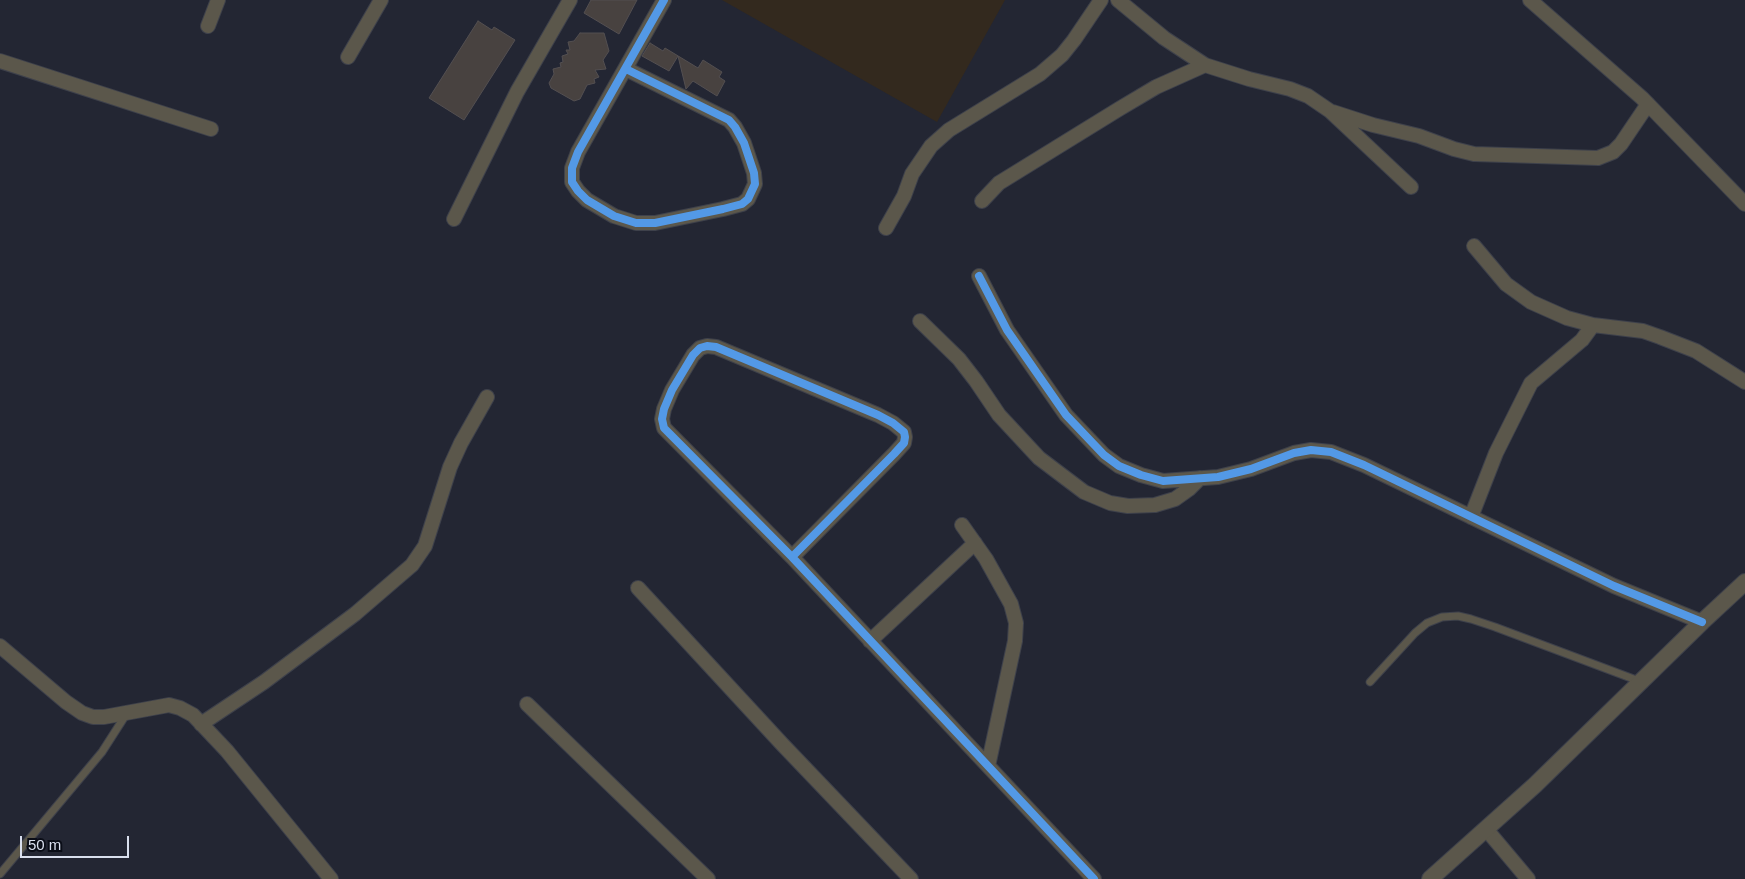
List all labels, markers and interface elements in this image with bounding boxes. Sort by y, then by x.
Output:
scale bar [22,826,131,858]
text: 50 m [28,836,61,853]

